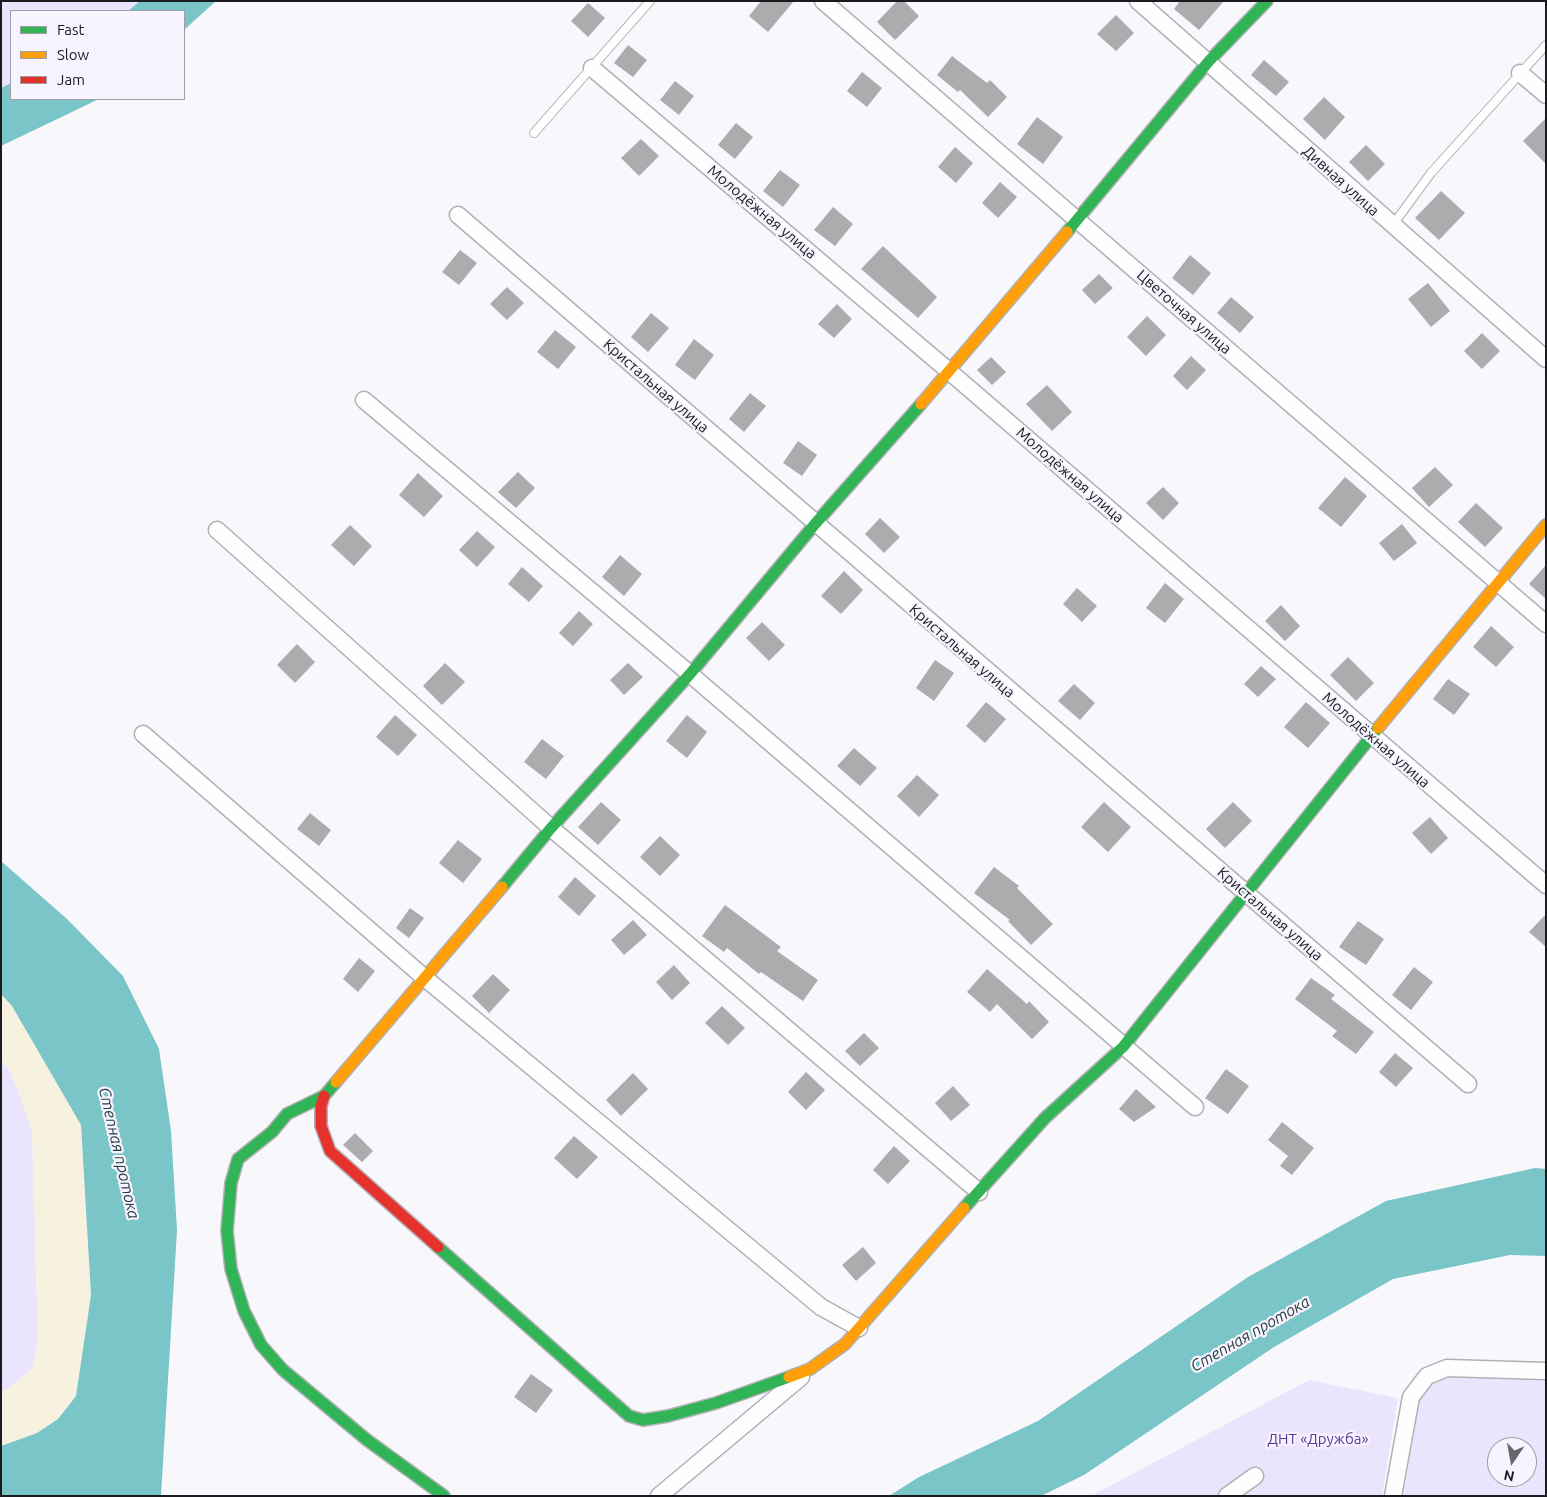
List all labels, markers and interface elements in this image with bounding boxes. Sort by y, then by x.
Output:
legend [10,10,185,100]
text: Fast [57,21,84,38]
text: Slow [57,46,89,63]
text: Jam [57,71,85,88]
street label: Дивная улица [1299,142,1383,220]
street label: Молодёжная улица [704,161,820,263]
street label: Цветочная улица [1133,266,1235,358]
street label: Кристальная улица [600,335,712,437]
street label: Молодёжная улица [1013,423,1127,527]
street label: Кристальная улица [906,600,1018,702]
street label: Молодёжная улица [1319,688,1433,792]
street label: Кристальная улица [1214,863,1326,965]
water label: Степная протока [95,1085,143,1221]
water label: Степная протока [1187,1292,1313,1376]
park label: ДНТ «Дружба» [1268,1430,1368,1448]
north arrow [1487,1437,1537,1487]
text: N [1502,1467,1516,1485]

